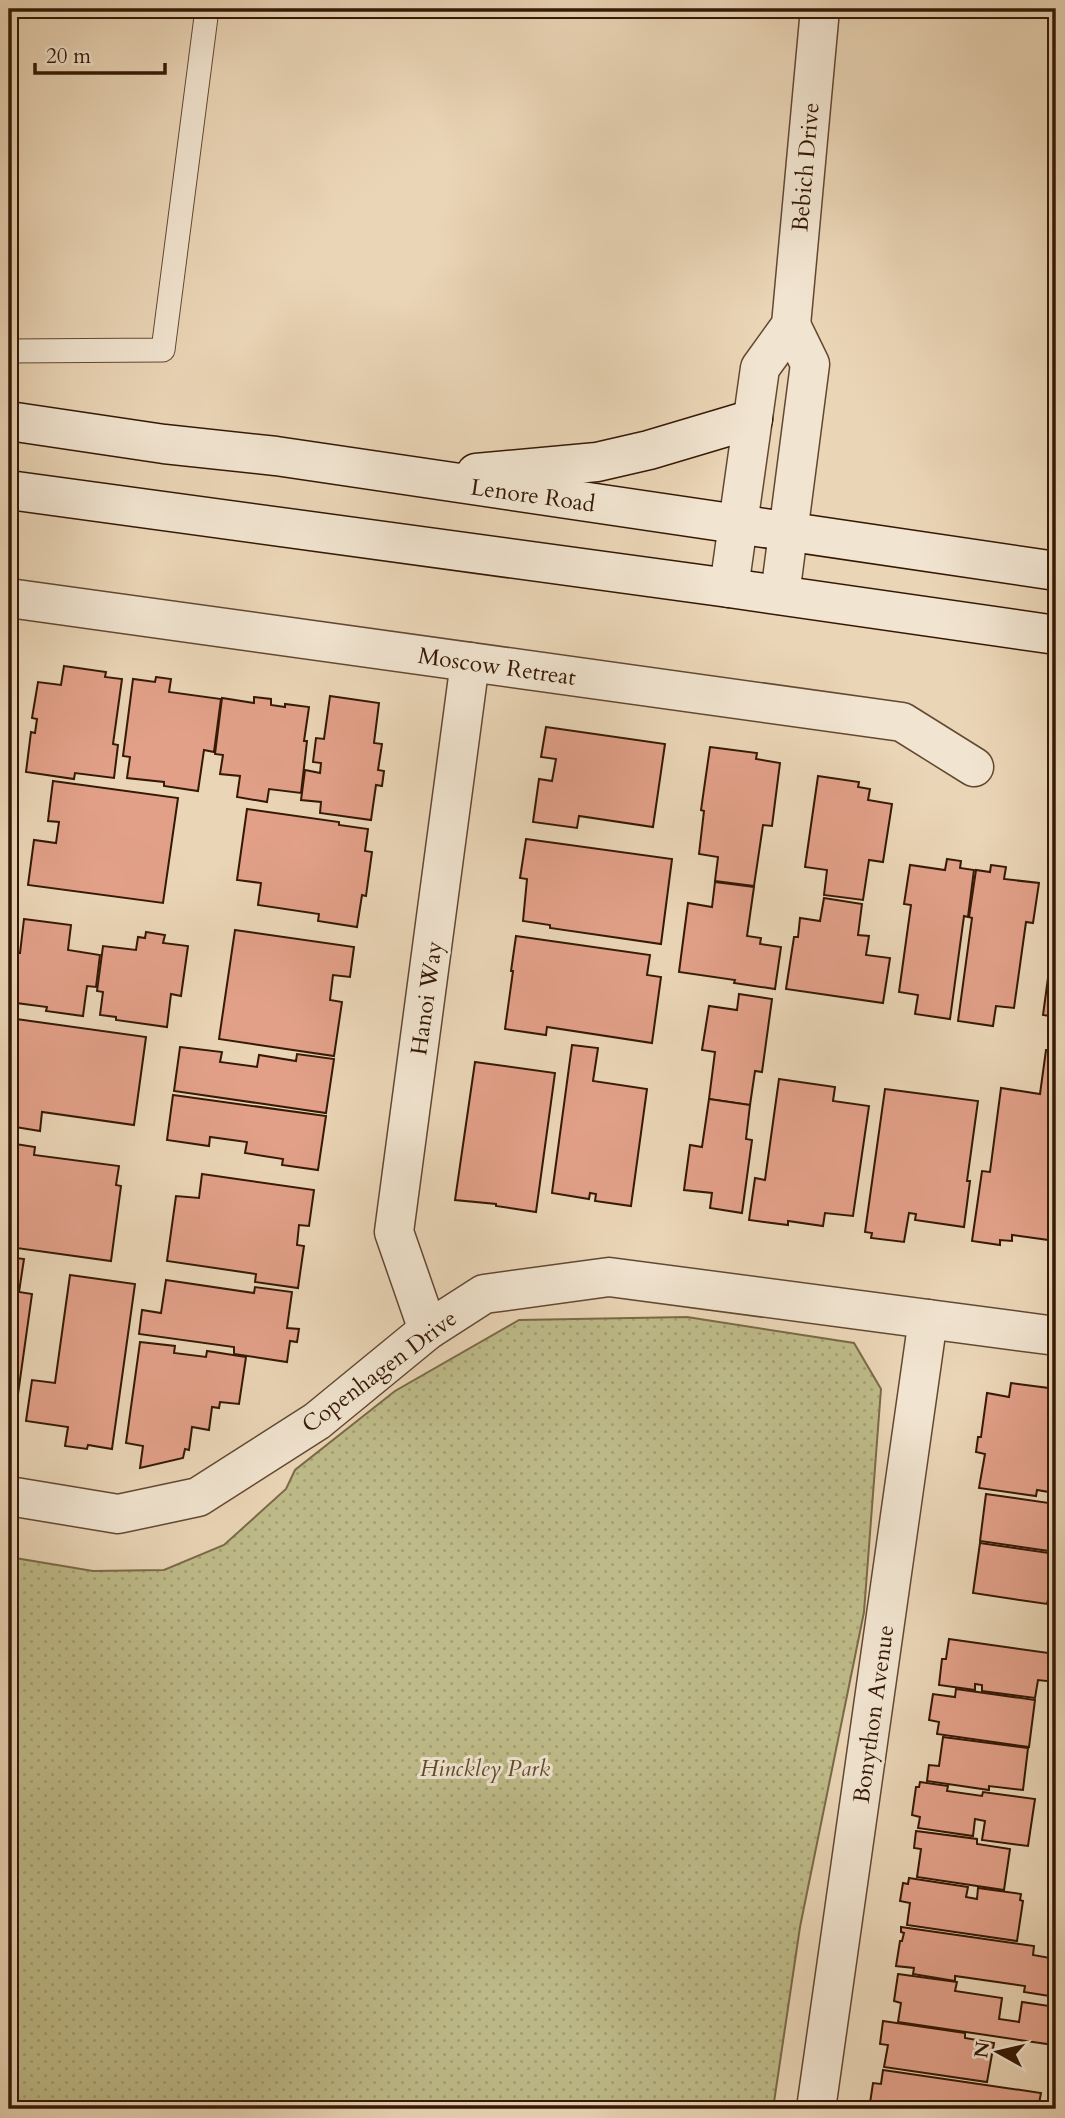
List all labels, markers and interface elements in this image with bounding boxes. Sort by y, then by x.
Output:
scale bar [35,32,164,76]
text: 20 m [46,42,91,71]
street label: Bebich Drive [784,101,827,233]
street label: Lenore Road [469,471,598,520]
street label: Moscow Retreat [416,640,578,693]
street label: Hanoi Way [403,939,450,1057]
street label: Copenhagen Drive [295,1303,463,1440]
street label: Bonython Avenue [846,1623,901,1805]
park label: Hinckley Park [420,1753,551,1784]
north arrow [964,2016,1034,2086]
text: N [968,2039,996,2060]

